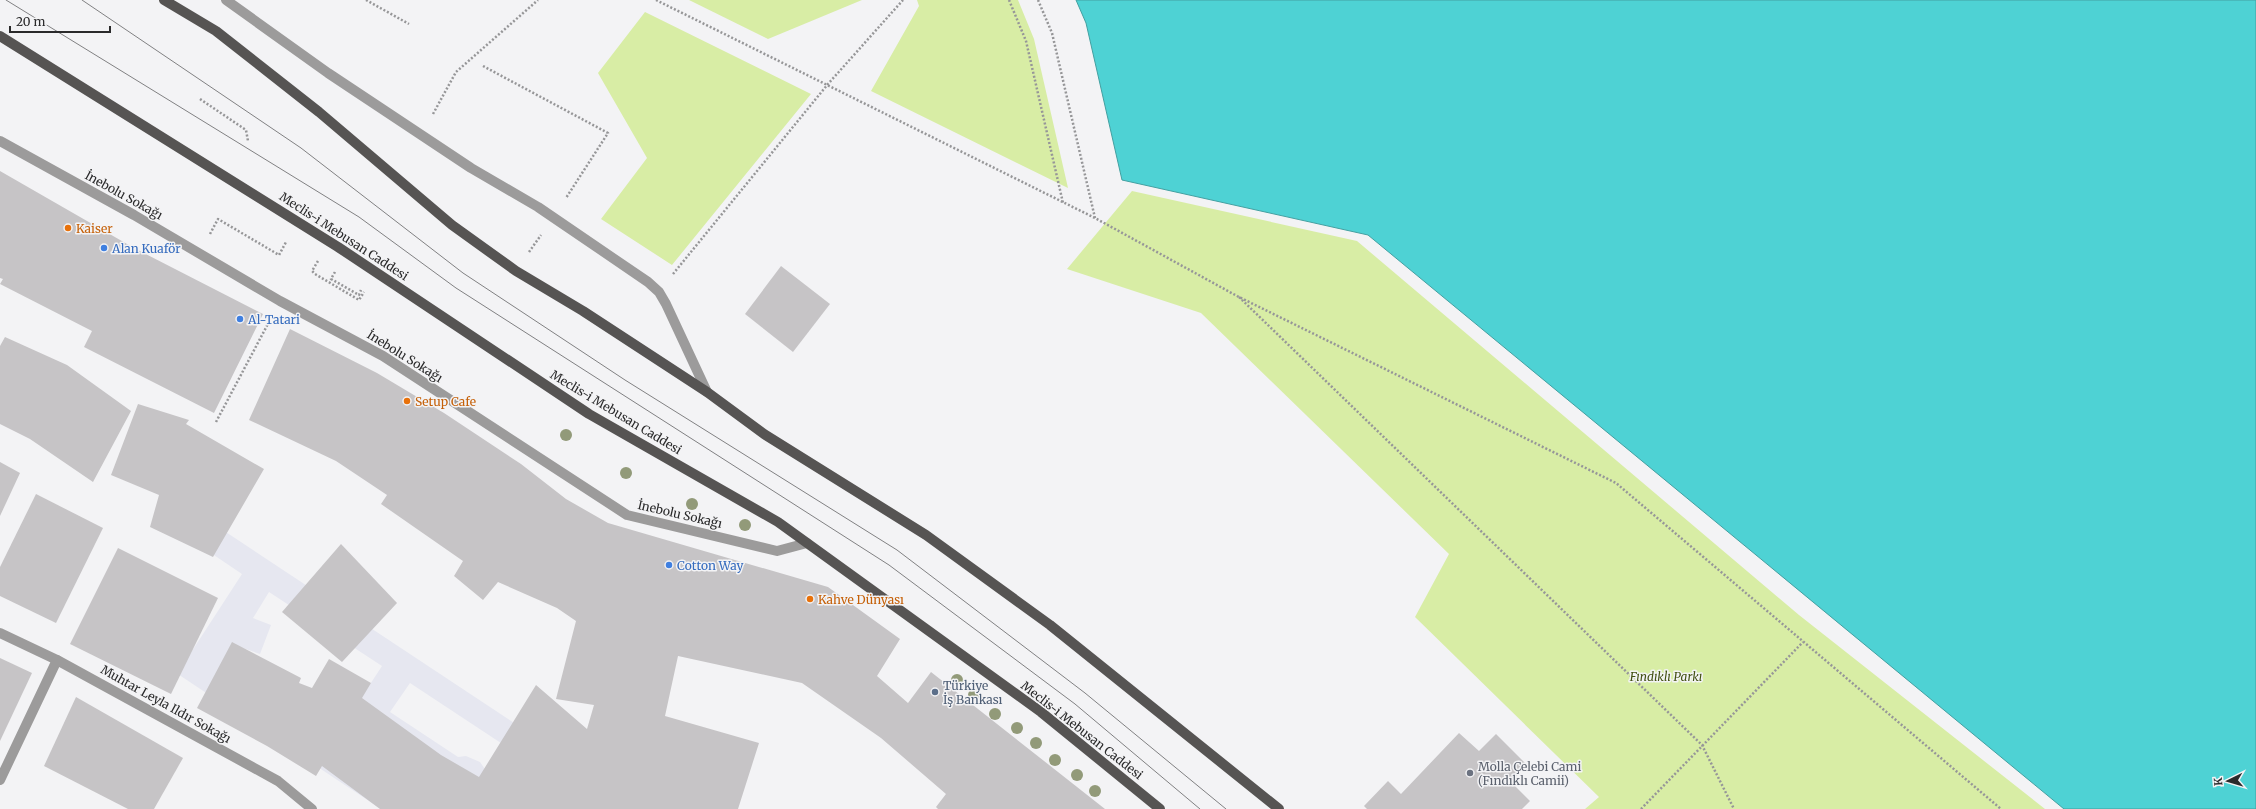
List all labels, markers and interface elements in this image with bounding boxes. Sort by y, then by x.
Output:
scale bar [10,8,110,34]
text: 20 m [16,14,45,29]
street label: İnebolu Sokağı [83,168,165,223]
street label: Meclis-i Mebusan Caddesi [277,189,411,283]
place label: Kaiser [76,221,113,236]
marker: Kaiser [63,223,73,233]
place label: Alan Kuaför [111,241,181,256]
marker: Alan Kuaför [99,243,109,253]
place label: Al-Tatari [247,312,300,327]
marker: Al-Tatari [235,314,245,324]
street label: İnebolu Sokağı [364,327,446,385]
street label: Meclis-i Mebusan Caddesi [548,367,685,457]
place label: Setup Cafe [415,394,476,409]
marker: Setup Cafe [402,396,412,406]
street label: İnebolu Sokağı [636,497,724,531]
place label: Cotton Way [677,558,743,573]
marker: Cotton Way [664,560,674,570]
place label: Kahve Dünyası [818,592,904,607]
marker: Kahve Dünyası [805,594,815,604]
street label: Muhtar Leyla Ildır Sokağı [98,662,234,746]
park label: Fındıklı Parkı [1629,669,1702,684]
place label: Türkiye İş Bankası [943,678,1003,707]
street label: Meclis-i Mebusan Caddesi [1018,678,1146,782]
marker: Türkiye İş Bankası [930,687,940,697]
place label: Molla Çelebi Cami (Fındıklı Camii) [1478,759,1581,788]
north arrow [2208,761,2248,801]
marker: Molla Çelebi Cami (Fındıklı Camii) [1465,768,1475,778]
text: K [2211,776,2225,787]

